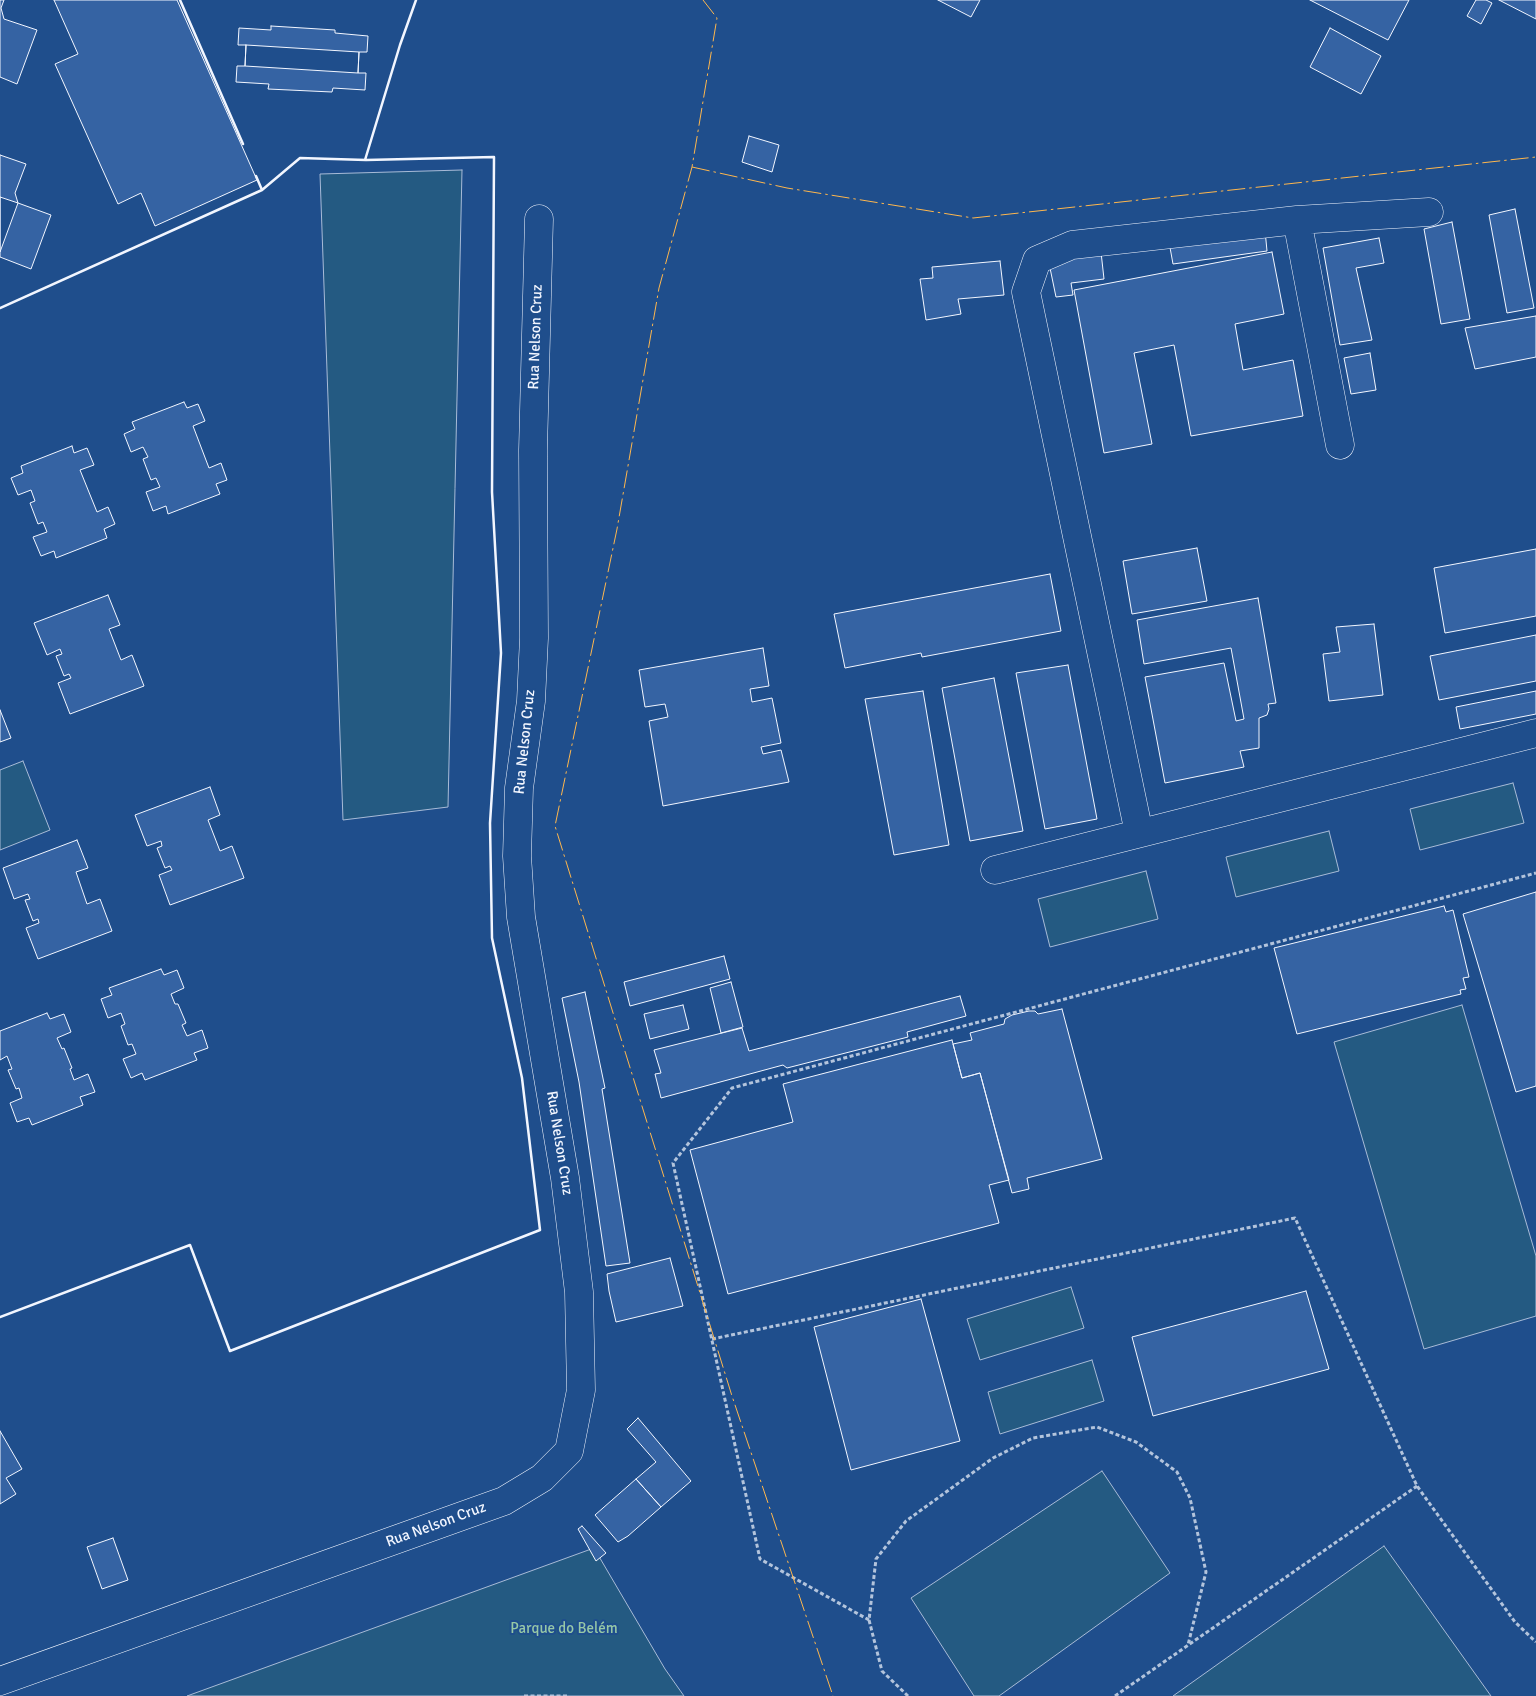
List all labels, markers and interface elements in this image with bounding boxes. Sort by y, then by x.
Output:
street label: Rua Nelson Cruz [525,284,547,390]
street label: Rua Nelson Cruz [511,689,539,795]
street label: Rua Nelson Cruz [542,1090,576,1196]
street label: Rua Nelson Cruz [383,1499,489,1551]
park label: Parque do Belém [510,1620,618,1638]

